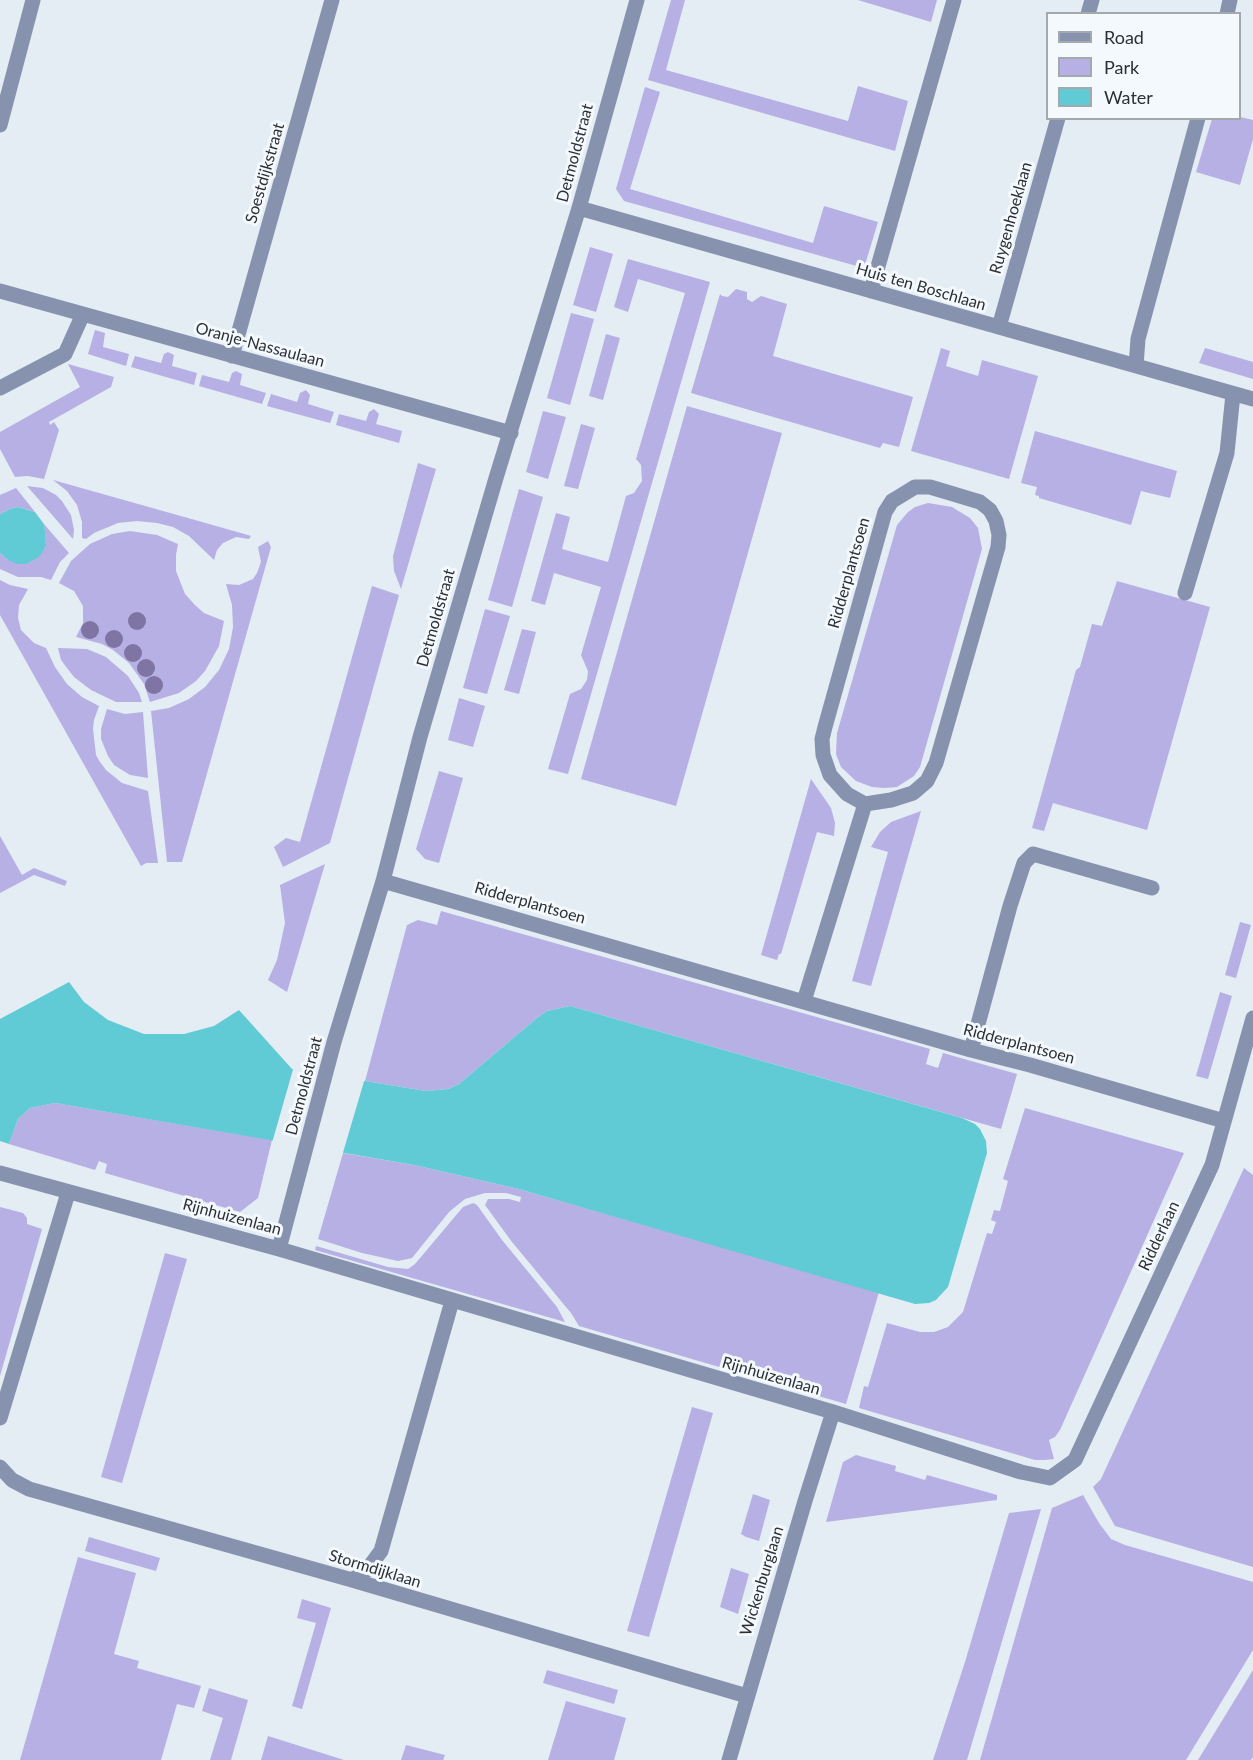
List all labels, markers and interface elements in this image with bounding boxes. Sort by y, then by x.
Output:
legend [1046,12,1241,120]
text: Road [1104,26,1144,48]
text: Park [1104,56,1139,78]
text: Water [1104,86,1153,108]
street label: Detmoldstraat [553,102,597,204]
street label: Soestdijkstraat [242,121,288,225]
street label: Ruygenhoeklaan [986,160,1036,276]
street label: Huis ten Boschlaan [854,259,988,315]
street label: Oranje-Nassaulaan [193,319,327,371]
street label: Ridderplantsoen [824,515,874,631]
street label: Detmoldstraat [413,567,459,669]
street label: Ridderplantsoen [472,878,588,928]
street label: Ridderplantsoen [961,1020,1077,1068]
street label: Detmoldstraat [282,1035,326,1137]
street label: Rijnhuizenlaan [181,1195,283,1239]
street label: Ridderlaan [1135,1198,1183,1274]
street label: Rijnhuizenlaan [720,1353,822,1399]
street label: Wickenburglaan [736,1524,788,1638]
street label: Stormdijklaan [327,1546,423,1592]

